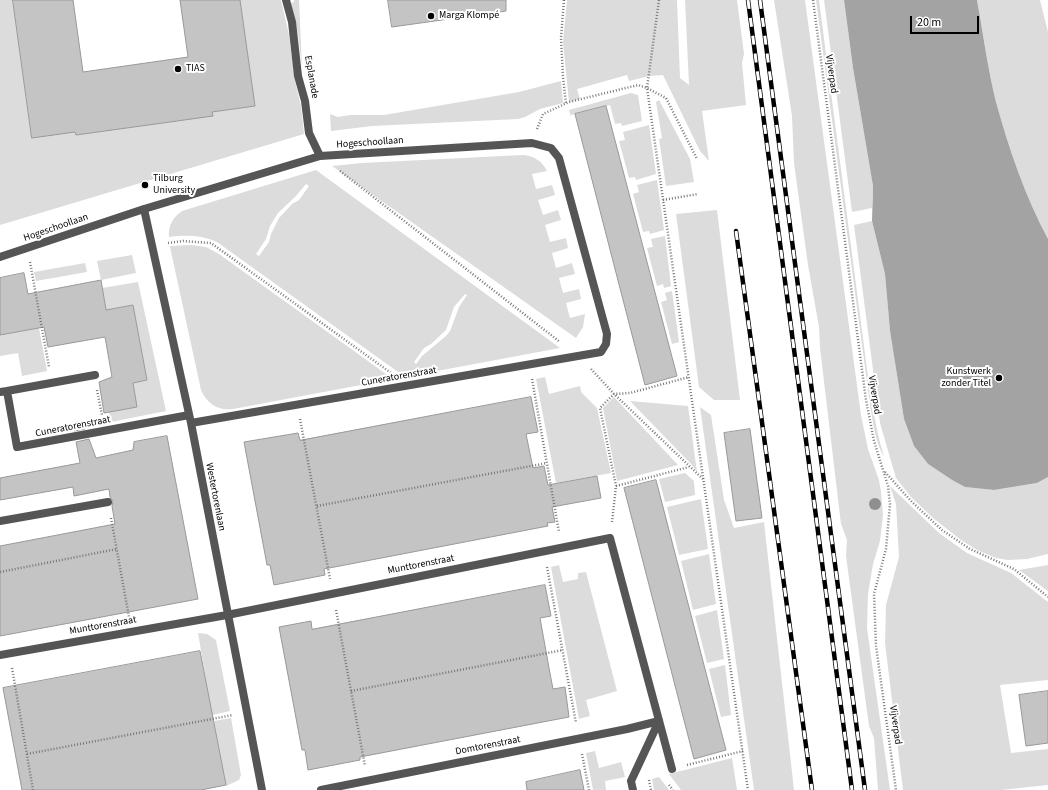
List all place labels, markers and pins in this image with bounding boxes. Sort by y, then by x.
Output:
place label: Marga Klompé [439,10,499,22]
marker: Marga Klompé [426,11,436,21]
place label: TIAS [186,63,205,75]
marker: TIAS [173,64,183,74]
place label: Tilburg University [153,173,195,196]
marker: Tilburg University [140,180,150,190]
place label: Kunstwerk zonder Titel [941,366,991,390]
marker: Kunstwerk zonder Titel [994,373,1004,383]

